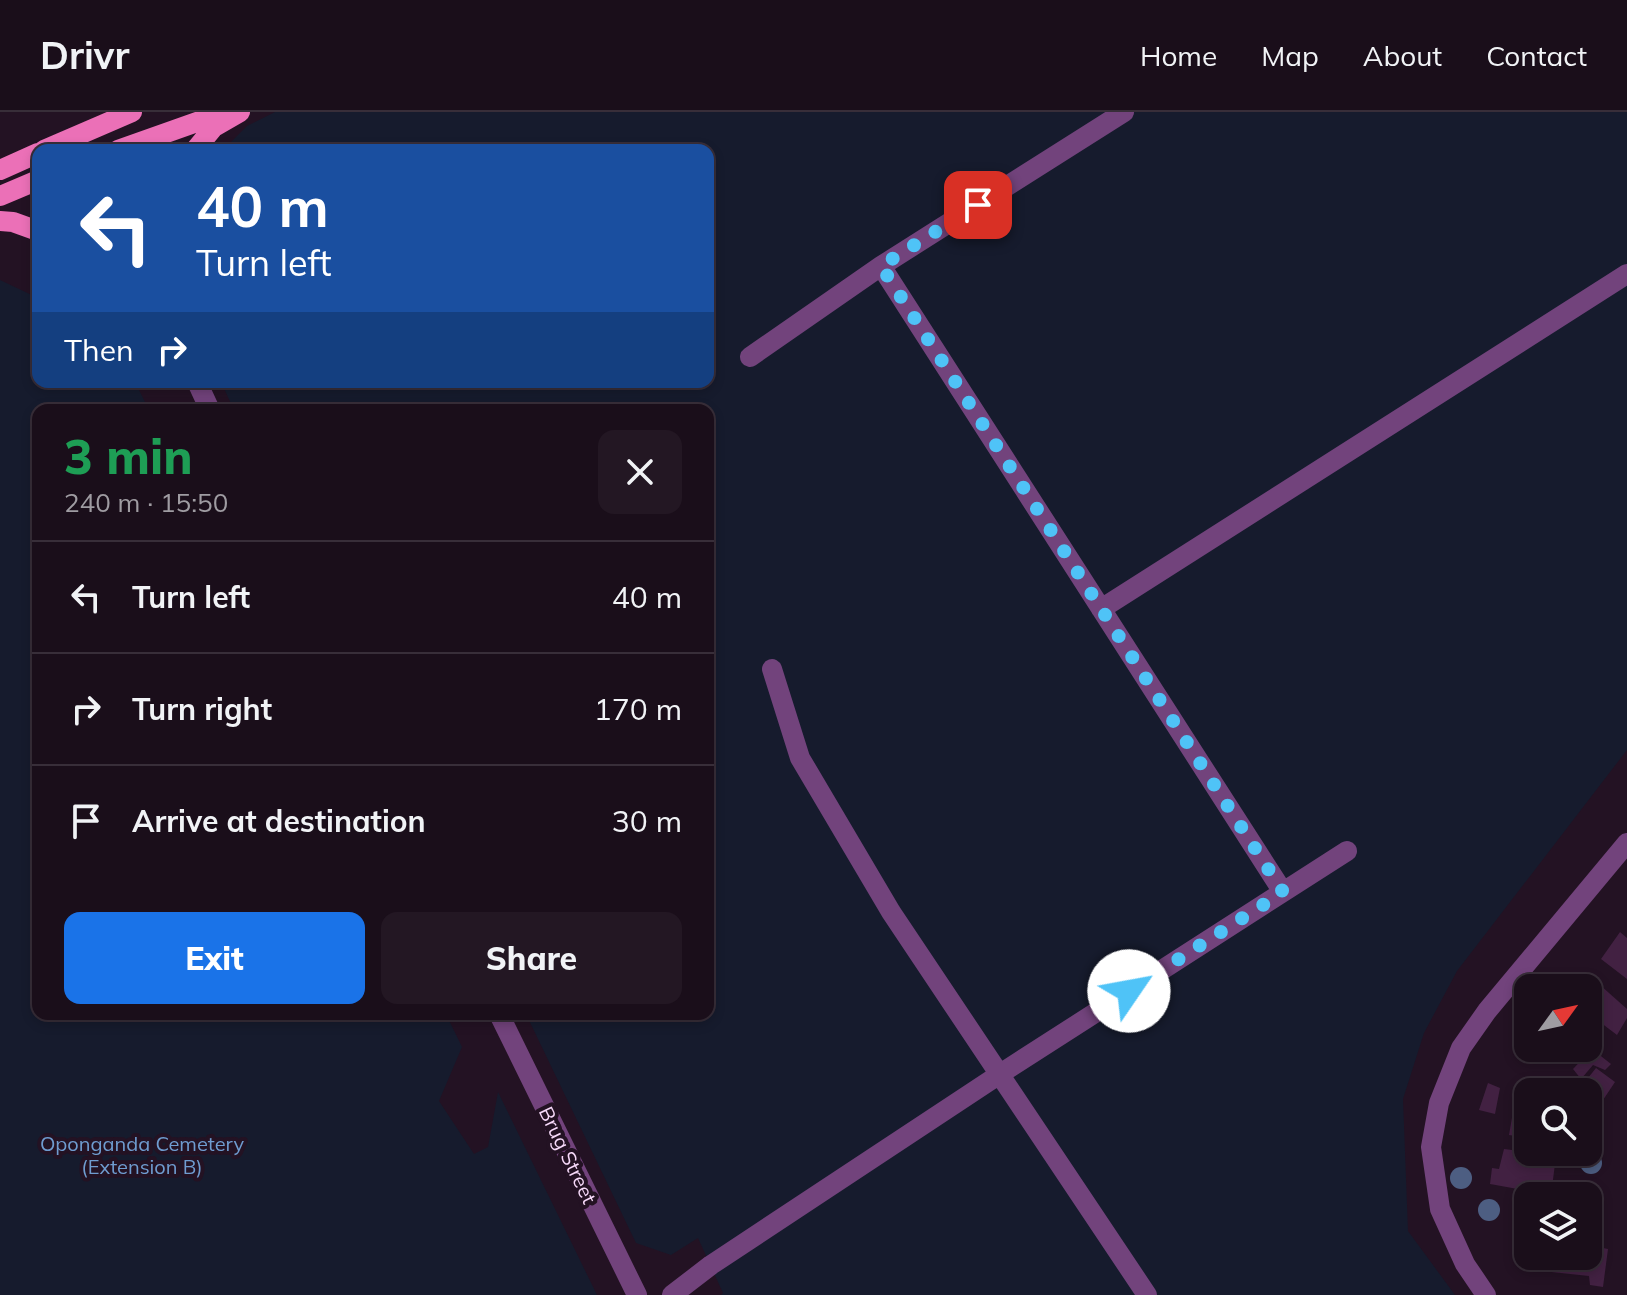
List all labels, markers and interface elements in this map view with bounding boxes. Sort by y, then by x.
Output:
text: Drivr [40,31,129,79]
text: Home [1140,38,1217,73]
text: Map [1261,38,1319,73]
text: About [1363,38,1442,73]
text: Contact [1486,38,1587,73]
text: 40 m [196,171,329,241]
pin [944,171,1012,239]
icon: left [64,176,168,280]
icon: arrive [956,183,1000,227]
text: Turn left [196,240,332,285]
icon: right [150,328,194,372]
text: Then [64,331,134,369]
text: 3 min [64,426,193,486]
button: close [598,430,682,514]
text: 240 m · 15:50 [64,486,228,519]
icon: left [64,575,108,619]
text: Turn left [132,578,250,616]
text: 40 m [612,578,682,616]
icon: right [64,687,108,731]
text: Turn right [132,690,272,728]
text: 170 m [594,690,682,728]
icon: arrive [64,799,108,843]
text: Arrive at destination [132,802,426,840]
text: 30 m [612,802,682,840]
button: Exit [64,912,365,1004]
button: Share [381,912,682,1004]
position arrow [1087,949,1171,1033]
north arrow [1514,974,1602,1062]
map controls [1514,974,1602,1270]
button: search [1514,1078,1602,1166]
street label: Brug Street [534,1102,602,1208]
park label: Oponganda Cemetery (Extension B) [40,1131,244,1179]
button: layers [1514,1182,1602,1270]

